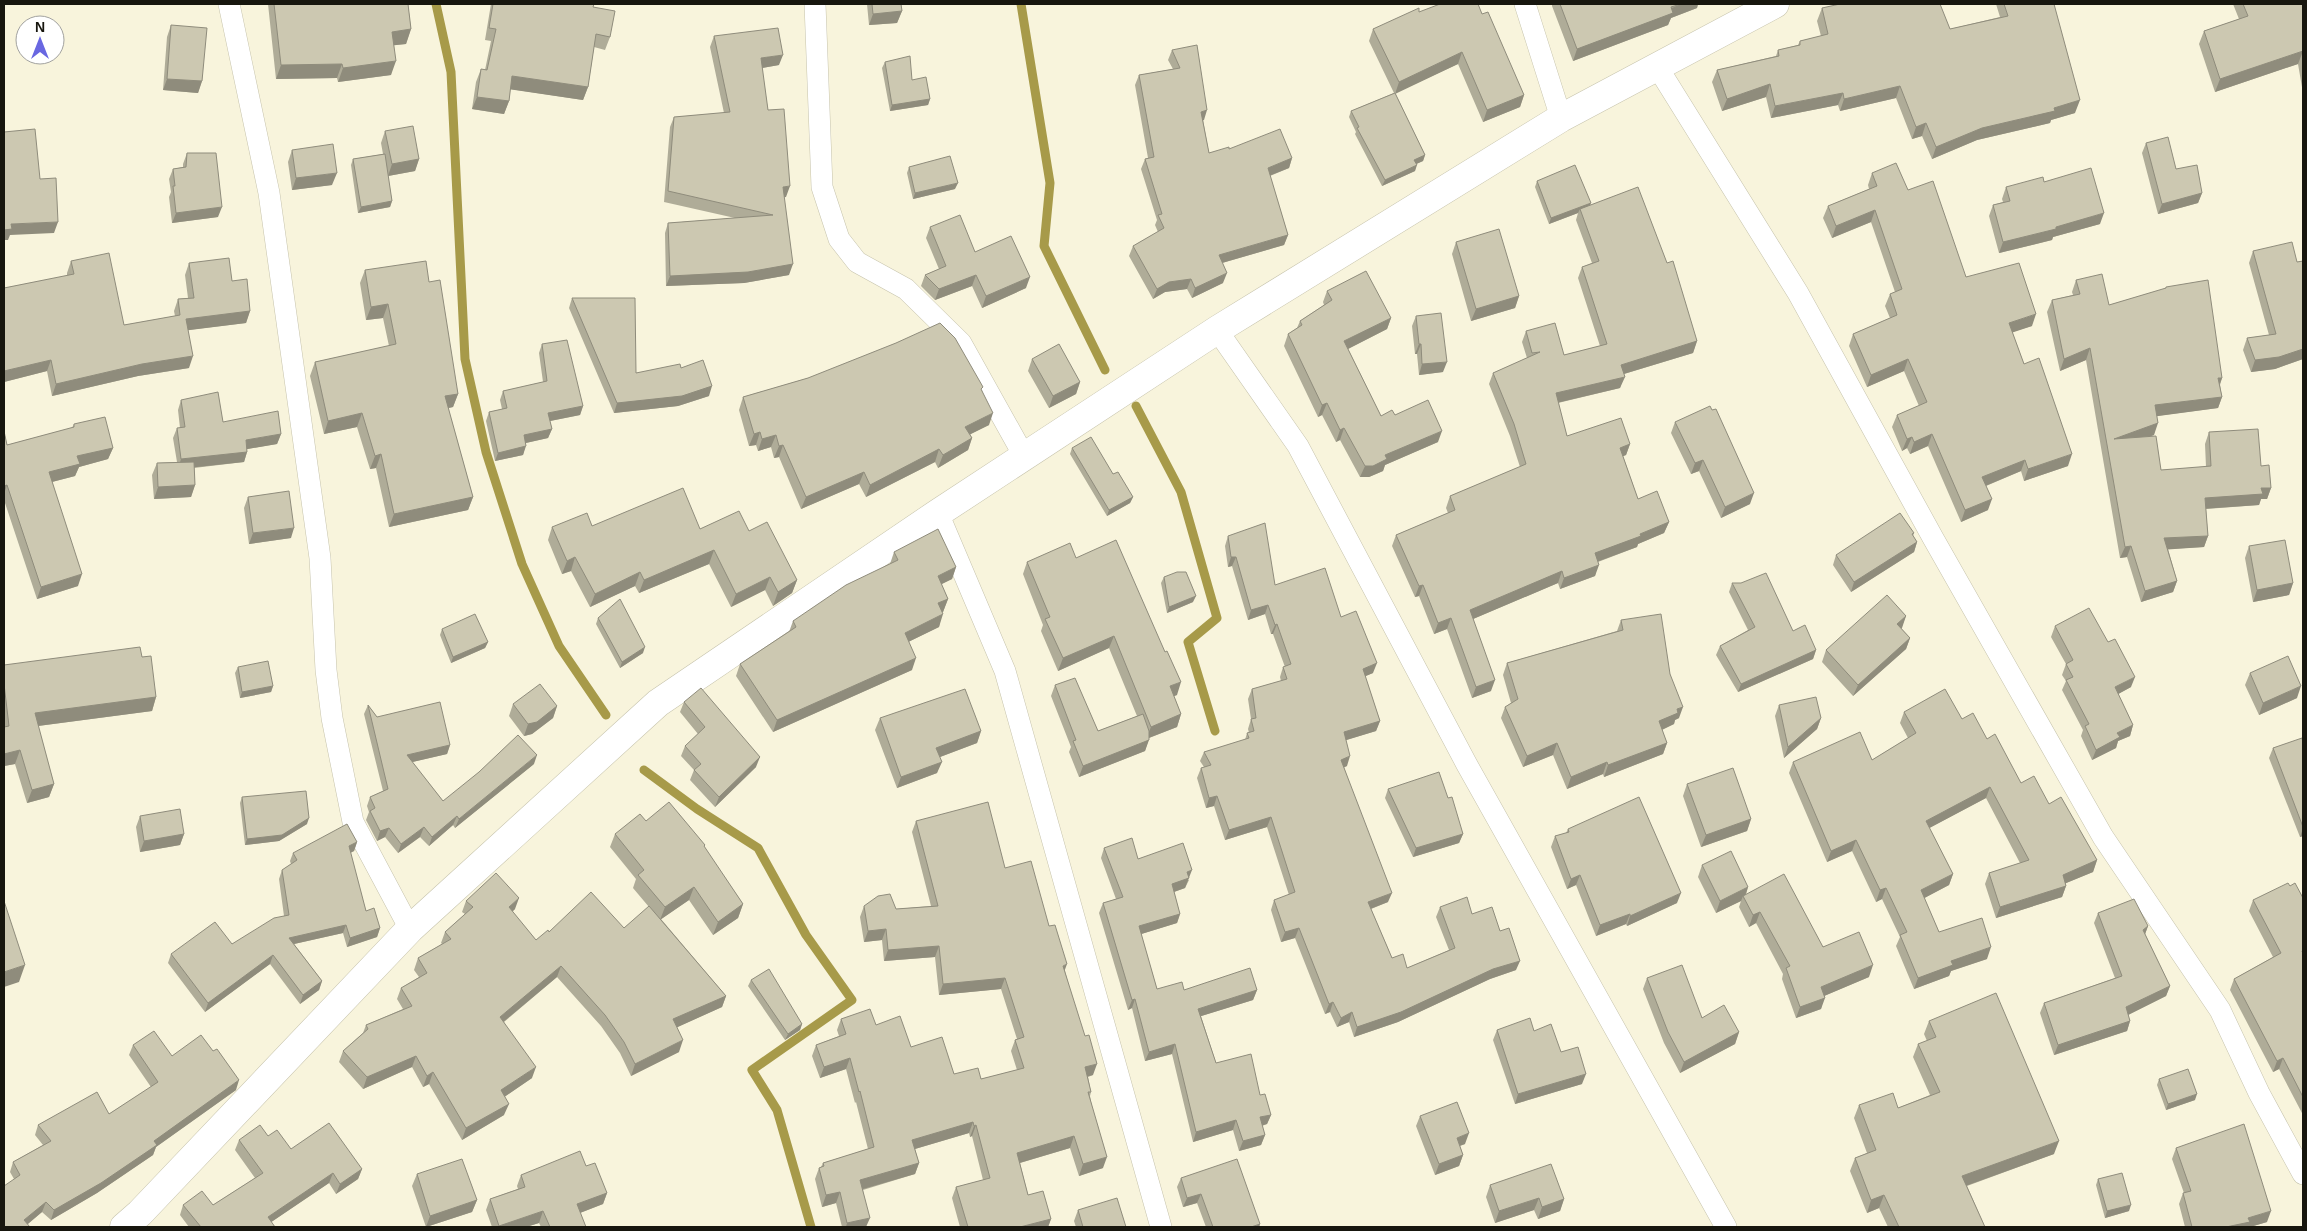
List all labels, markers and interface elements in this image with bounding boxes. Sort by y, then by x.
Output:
north arrow [15,15,65,65]
text: N [35,19,45,35]

